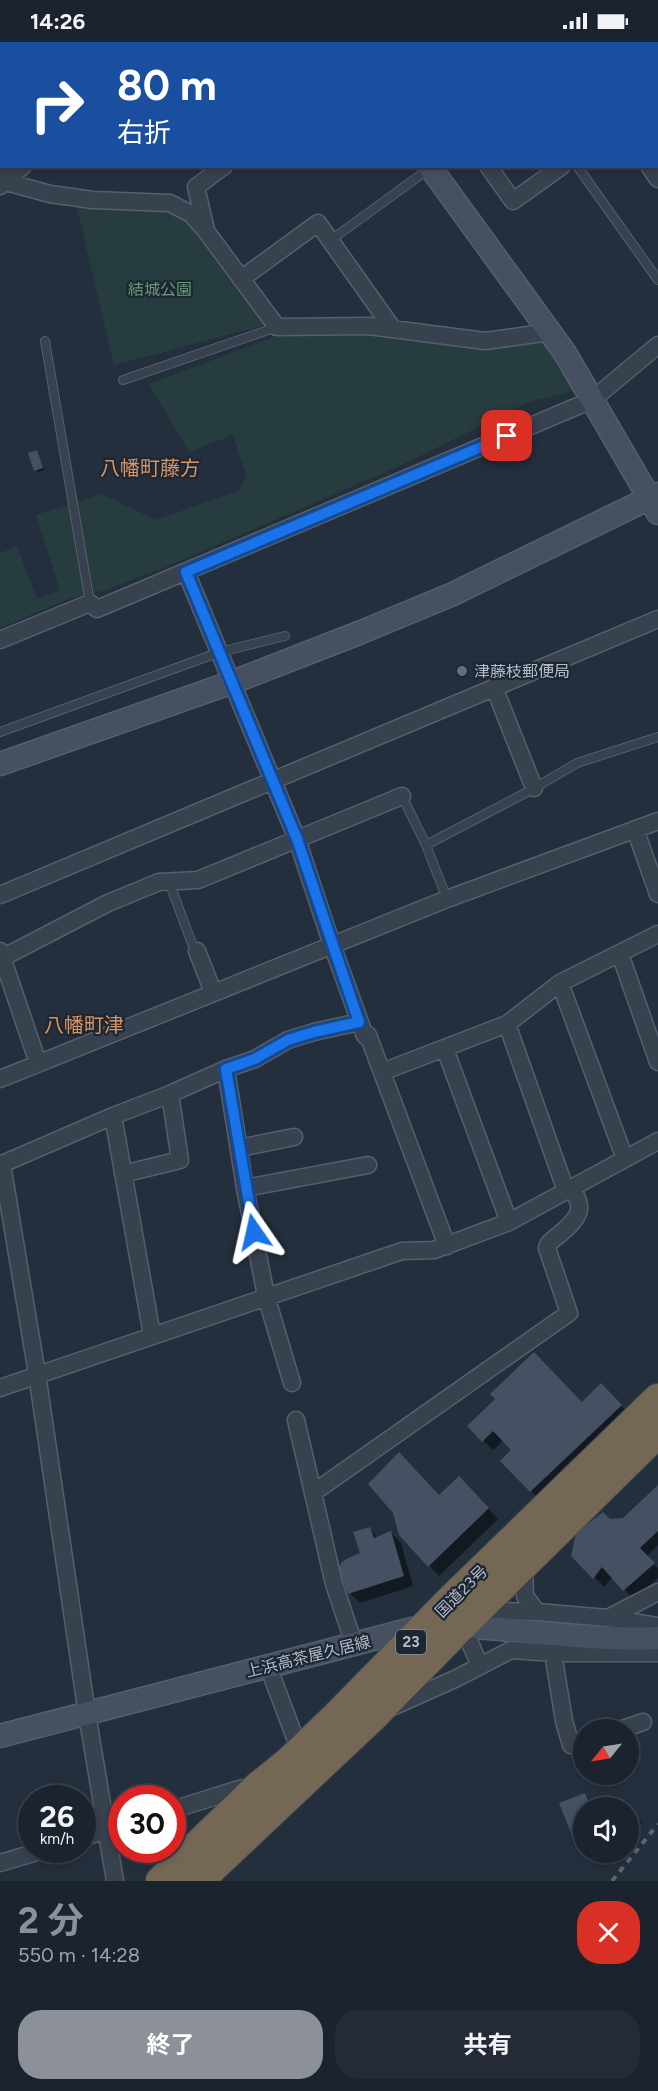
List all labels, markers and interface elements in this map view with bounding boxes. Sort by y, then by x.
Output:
text: 14:26 [30,8,85,35]
text: 80 m [117,60,217,111]
icon: right [18,66,96,144]
text: 右折 [117,116,171,149]
park label: 結城公園 [128,280,192,299]
pin [481,410,532,461]
icon: arrive [490,419,523,452]
district label: 八幡町藤方 [100,456,200,480]
place label: 津藤枝郵便局 [474,662,570,681]
marker: 津藤枝郵便局 [455,664,469,678]
district label: 八幡町津 [44,1013,124,1037]
position arrow [222,1200,286,1264]
street label: 国道23号 [431,1561,491,1621]
road number: 23 [396,1630,426,1654]
street label: 上浜高茶屋久居線 [244,1632,373,1681]
north arrow [573,1719,639,1785]
map controls [573,1719,639,1863]
speed limit sign: 30 [108,1785,186,1863]
button: sound [573,1797,639,1863]
text: 26 [40,1798,74,1835]
text: km/h [40,1830,74,1848]
text: 2 分 [18,1899,83,1942]
button: close [577,1901,640,1964]
text: 550 m · 14:28 [18,1943,140,1967]
button: 終了 [18,2010,323,2079]
button: 共有 [335,2010,640,2079]

